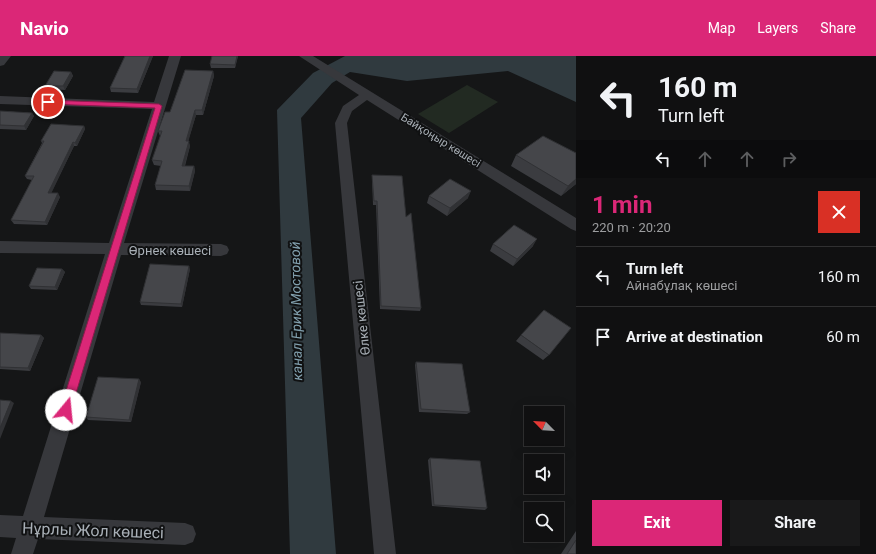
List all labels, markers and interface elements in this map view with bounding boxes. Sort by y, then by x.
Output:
text: Navio [20,17,69,40]
text: Map [708,20,735,36]
text: Layers [757,20,798,36]
text: Share [820,20,856,36]
text: 160 m [658,71,737,104]
icon: left [592,72,644,124]
pin [31,85,65,119]
icon: arrive [37,91,59,113]
text: Turn left [658,105,724,126]
street label: Байқоңыр көшесi [399,111,483,170]
icon: left [652,148,674,170]
icon: ahead [694,148,716,170]
icon: ahead [736,148,758,170]
icon: right [778,148,800,170]
text: 1 min [592,191,652,219]
button: close [818,191,860,233]
text: 220 m · 20:20 [592,220,671,235]
water label: канал Ерик Мостовой [287,241,305,381]
street label: Өрнек көшесі [129,243,211,258]
text: Turn left [626,260,683,278]
icon: left [592,266,614,288]
text: 160 m [818,268,860,286]
text: Айнабұлақ көшесі [626,278,737,293]
street label: Өлке көшесі [350,280,373,356]
icon: arrive [592,326,614,348]
text: Arrive at destination [626,328,763,346]
text: 60 m [826,328,860,346]
position arrow [45,389,87,431]
north arrow [524,406,564,446]
map controls [524,406,564,542]
button: sound [524,454,564,494]
button: Exit [592,500,722,546]
button: Share [730,500,860,546]
button: search [524,502,564,542]
street label: Нұрлы Жол көшесі [22,519,164,542]

